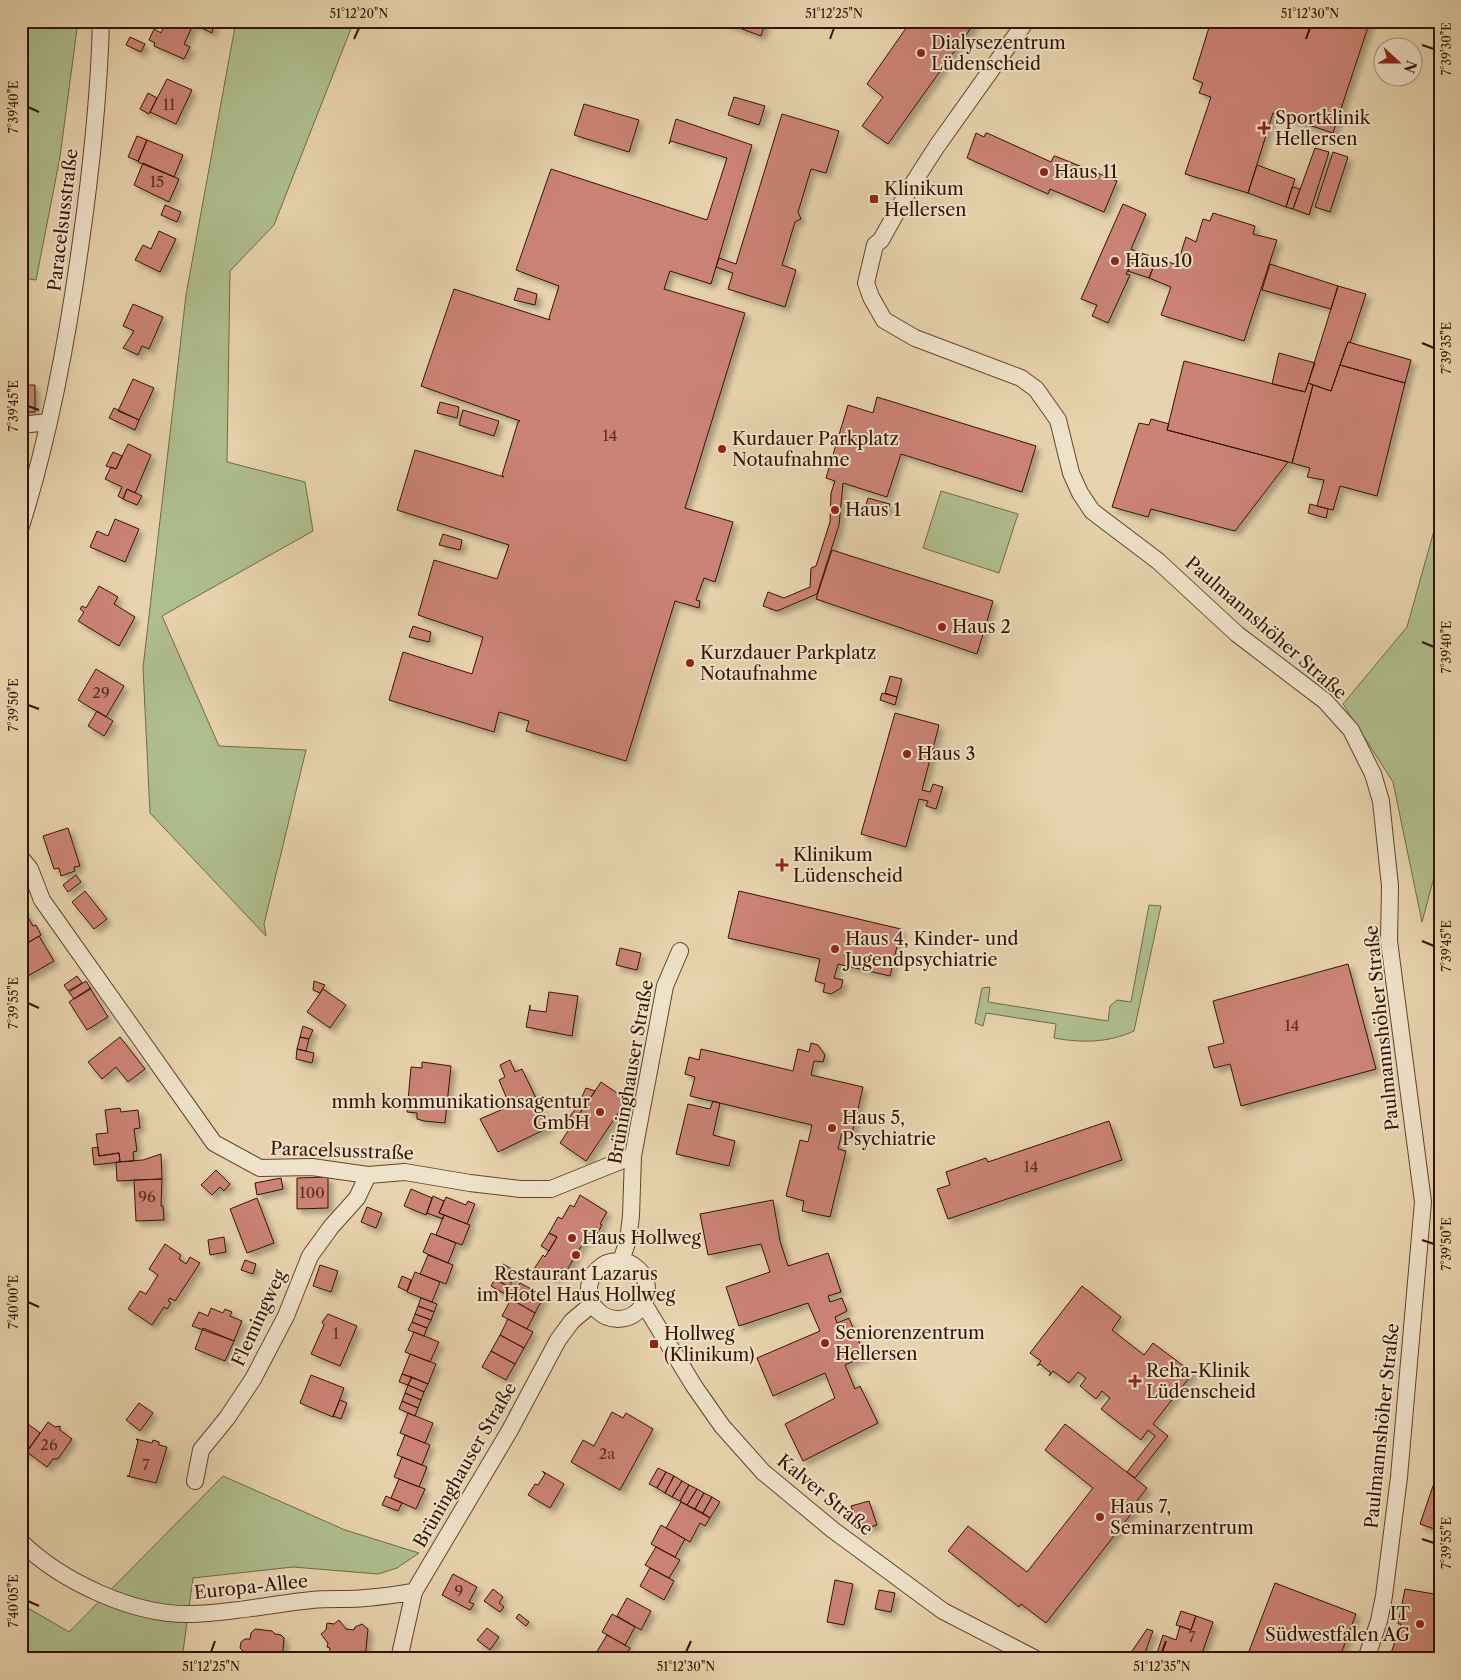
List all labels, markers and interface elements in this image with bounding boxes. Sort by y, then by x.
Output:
text: 51°12'20"N [330,6,388,21]
text: 51°12'25"N [805,6,863,21]
text: 51°12'30"N [1281,6,1339,21]
text: 7°39'30"E [1439,22,1454,76]
place label: Dialysezentrum Lüdenscheid [931,32,1066,75]
north arrow [1374,38,1424,88]
marker: Dialysezentrum Lüdenscheid [915,47,927,59]
text: N [1400,58,1421,76]
text: 7°39'40"E [6,81,21,133]
house number: 11 [163,95,176,114]
place label: Sportklinik Hellersen [1275,107,1372,150]
marker: Sportklinik Hellersen [1257,121,1271,135]
street label: Paracelsusstraße [43,147,83,293]
place label: Haus 11 [1054,161,1118,183]
marker: Haus 11 [1038,166,1050,178]
house number: 15 [150,172,164,191]
place label: Klinikum Hellersen [884,178,967,221]
marker: Klinikum Hellersen [868,193,880,205]
place label: Haus 10 [1125,250,1192,272]
marker: Haus 10 [1109,255,1121,267]
text: 7°39'35"E [1439,322,1454,374]
text: 7°39'45"E [6,380,21,432]
house number: 14 [603,426,617,445]
place label: Kurdauer Parkplatz Notaufnahme [732,428,899,471]
marker: Kurdauer Parkplatz Notaufnahme [716,443,728,455]
place label: Haus 1 [845,499,902,521]
marker: Haus 1 [829,504,841,516]
street label: Paulmannshöher Straße [1181,552,1351,704]
place label: Haus 2 [952,616,1011,638]
marker: Haus 2 [936,621,948,633]
text: 7°39'40"E [1439,621,1454,673]
place label: Kurzdauer Parkplatz Notaufnahme [700,642,876,685]
marker: Kurzdauer Parkplatz Notaufnahme [684,657,696,669]
text: 7°39'50"E [6,679,21,731]
house number: 29 [92,683,110,702]
place label: Haus 3 [917,743,975,765]
marker: Haus 3 [901,748,913,760]
place label: Klinikum Lüdenscheid [793,844,903,887]
marker: Klinikum Lüdenscheid [775,858,789,872]
text: 7°39'45"E [1439,920,1454,972]
street label: Paulmannshöher Straße [1360,924,1404,1132]
place label: Haus 4, Kinder- und Jugendpsychiatrie [842,928,1018,971]
marker: Haus 4, Kinder- und Jugendpsychiatrie [829,943,841,955]
text: 7°39'55"E [6,977,21,1029]
street label: Brüninghauser Straße [604,978,658,1166]
house number: 14 [1285,1016,1299,1035]
place label: mmh kommunikationsagentur GmbH [332,1091,590,1134]
marker: mmh kommunikationsagentur GmbH [594,1106,606,1118]
place label: Haus 5, Psychiatrie [842,1107,936,1150]
marker: Haus 5, Psychiatrie [826,1122,838,1134]
street label: Paracelsusstraße [270,1138,414,1164]
house number: 14 [1024,1157,1038,1176]
house number: 100 [299,1183,325,1202]
house number: 96 [138,1187,156,1206]
text: 7°39'50"E [1439,1218,1454,1270]
place label: Haus Hollweg [582,1227,702,1249]
marker: Haus Hollweg [566,1232,578,1244]
marker: Restaurant Lazarus im Hotel Haus Hollweg [570,1249,582,1261]
place label: Restaurant Lazarus im Hotel Haus Hollweg [477,1263,676,1306]
street label: Flemingweg [227,1266,291,1370]
text: 7°40'00"E [6,1275,21,1329]
place label: Seniorenzentrum Hellersen [835,1322,985,1365]
street label: Paulmannshöher Straße [1360,1322,1404,1530]
place label: Hollweg (Klinikum) [664,1323,754,1366]
house number: 1 [333,1324,340,1343]
marker: Seniorenzentrum Hellersen [819,1337,831,1349]
marker: Hollweg (Klinikum) [648,1338,660,1350]
place label: Reha-Klinik Lüdenscheid [1146,1360,1256,1403]
marker: Reha-Klinik Lüdenscheid [1128,1374,1142,1388]
street label: Brüninghauser Straße [409,1379,521,1551]
house number: 26 [40,1435,58,1454]
house number: 2a [599,1444,615,1463]
street label: Kalver Straße [773,1450,877,1540]
house number: 7 [142,1455,150,1474]
place label: Haus 7, Seminarzentrum [1110,1496,1254,1539]
marker: Haus 7, Seminarzentrum [1094,1511,1106,1523]
text: 7°39'55"E [1439,1517,1454,1569]
street label: Europa-Allee [193,1570,309,1604]
text: 7°40'05"E [6,1574,21,1628]
house number: 9 [455,1581,463,1600]
place label: IT Südwestfalen AG [1265,1603,1411,1646]
marker: IT Südwestfalen AG [1414,1618,1426,1630]
house number: 7 [1188,1627,1196,1646]
text: 51°12'25"N [182,1659,240,1674]
text: 51°12'30"N [657,1659,715,1674]
text: 51°12'35"N [1133,1659,1191,1674]

